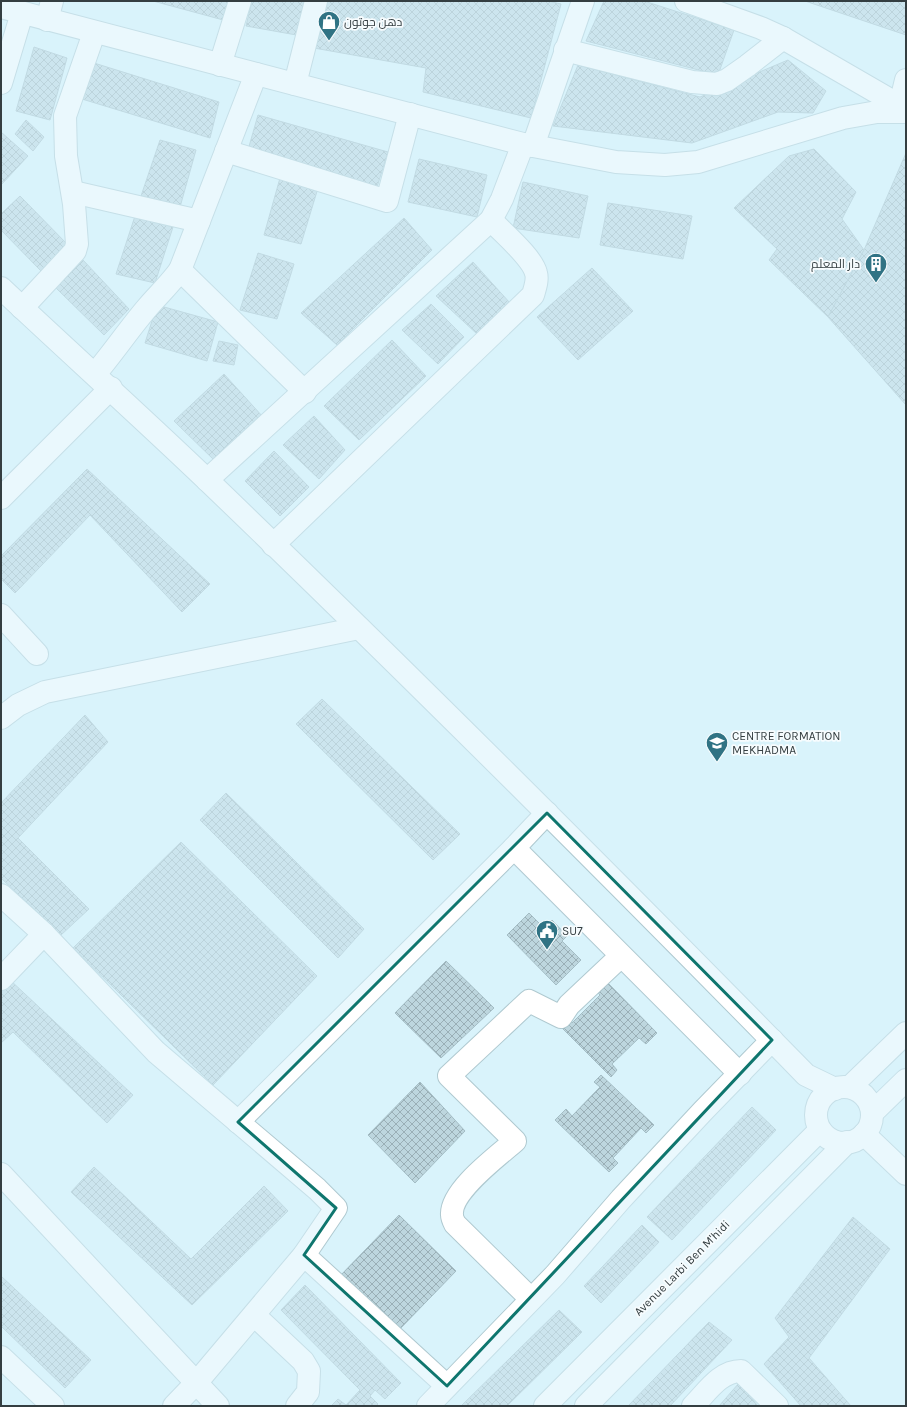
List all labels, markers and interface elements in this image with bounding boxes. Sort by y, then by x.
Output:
shop icon: دهن جوتون [316,9,342,42]
place label: دهن جوتون [344,15,403,29]
building icon: دار المعلم [863,251,889,284]
place label: دار المعلم [811,257,860,272]
place label: CENTRE FORMATION MEKHADMA [732,729,841,757]
school or university icon: CENTRE FORMATION MEKHADMA [704,730,730,763]
public building icon: SU7 [534,918,560,951]
place label: SU7 [562,924,583,938]
street label: Avenue Larbi Ben M'hidi [631,1217,733,1319]

